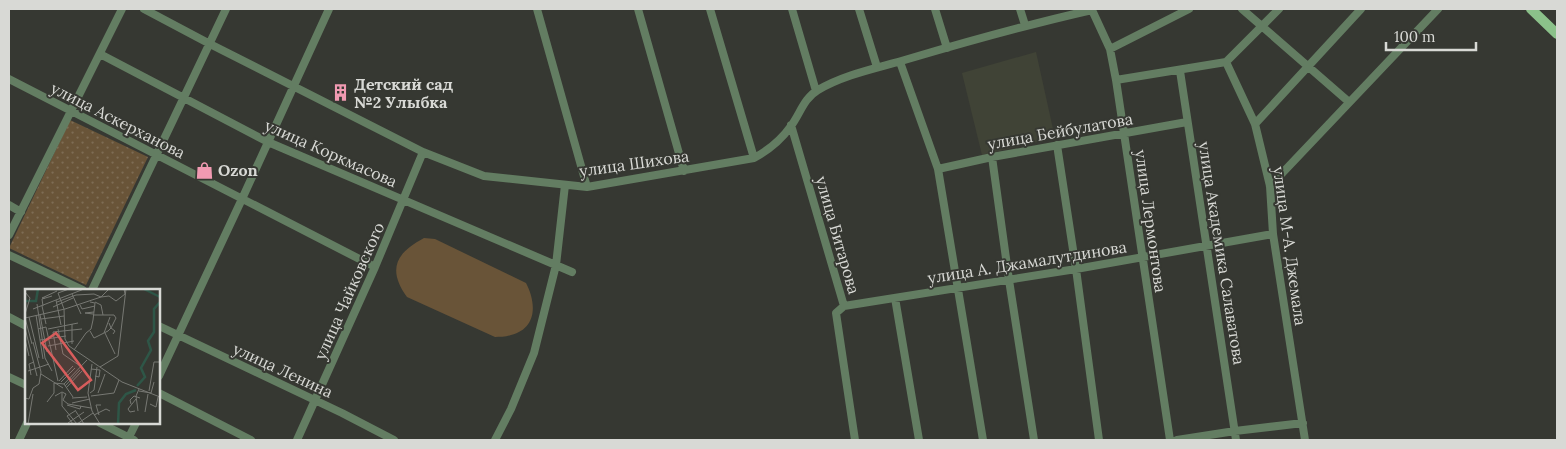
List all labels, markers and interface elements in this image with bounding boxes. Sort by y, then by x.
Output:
scale bar [1386,20,1476,52]
text: 100 m [1394,27,1435,46]
place label: Детский сад №2 Улыбка [354,74,454,112]
street label: улица Аскерханова [47,77,189,163]
building icon: Детский сад №2 Улыбка [330,83,350,103]
street label: улица Бейбулатова [986,108,1134,154]
street label: улица Коркмасова [262,115,400,191]
street label: улица Академика Салаватова [1194,140,1250,366]
street label: улица Шихова [578,145,690,181]
street label: улица Лермонтова [1131,148,1171,294]
shop icon: Ozon [194,160,214,180]
place label: Ozon [218,160,258,180]
street label: улица М-А. Джемала [1269,165,1311,327]
street label: улица Битарова [812,174,864,296]
street label: улица Чайковского [310,219,388,363]
street label: улица А. Джамалутдинова [926,236,1128,288]
inset map [25,289,160,424]
street label: улица Ленина [230,338,336,402]

